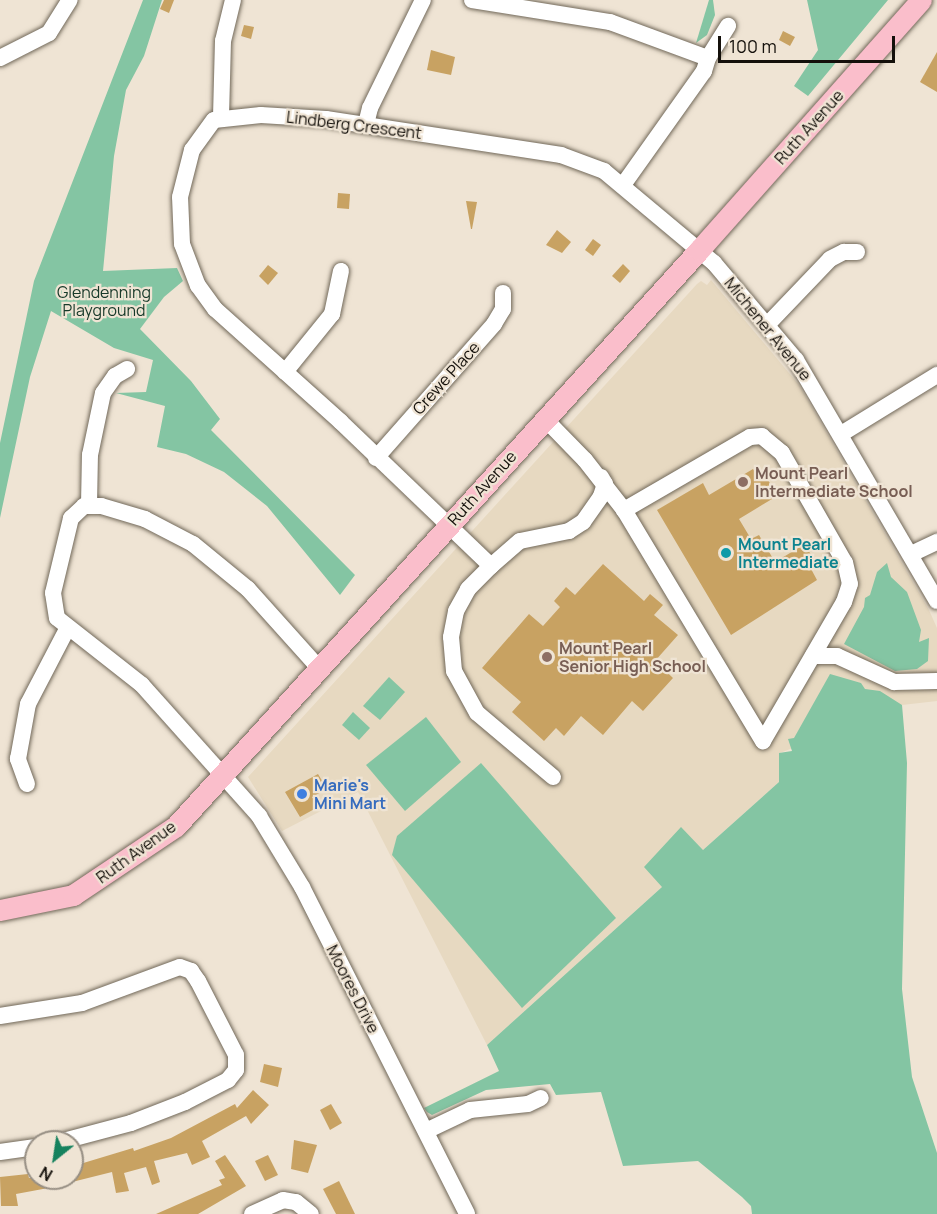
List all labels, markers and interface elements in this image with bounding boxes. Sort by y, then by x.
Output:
scale bar [721,24,898,62]
text: 100 m [729,34,777,58]
street label: Ruth Avenue [771,86,847,168]
street label: Lindberg Crescent [285,107,423,143]
street label: Michener Avenue [721,274,815,384]
park label: Glendenning Playground [57,282,151,320]
street label: Crewe Place [408,338,484,418]
street label: Ruth Avenue [444,447,520,529]
place label: Mount Pearl Intermediate School [755,463,913,501]
marker: Mount Pearl Intermediate School [736,475,750,489]
place label: Mount Pearl Intermediate [738,534,839,572]
marker: Mount Pearl Intermediate [719,546,733,560]
place label: Mount Pearl Senior High School [559,638,706,676]
marker: Mount Pearl Senior High School [540,650,554,664]
place label: Marie's Mini Mart [314,775,386,813]
marker: Marie's Mini Mart [295,787,309,801]
street label: Ruth Avenue [93,817,179,887]
street label: Moores Drive [323,942,383,1036]
north arrow [24,1130,84,1190]
text: N [36,1161,56,1186]

